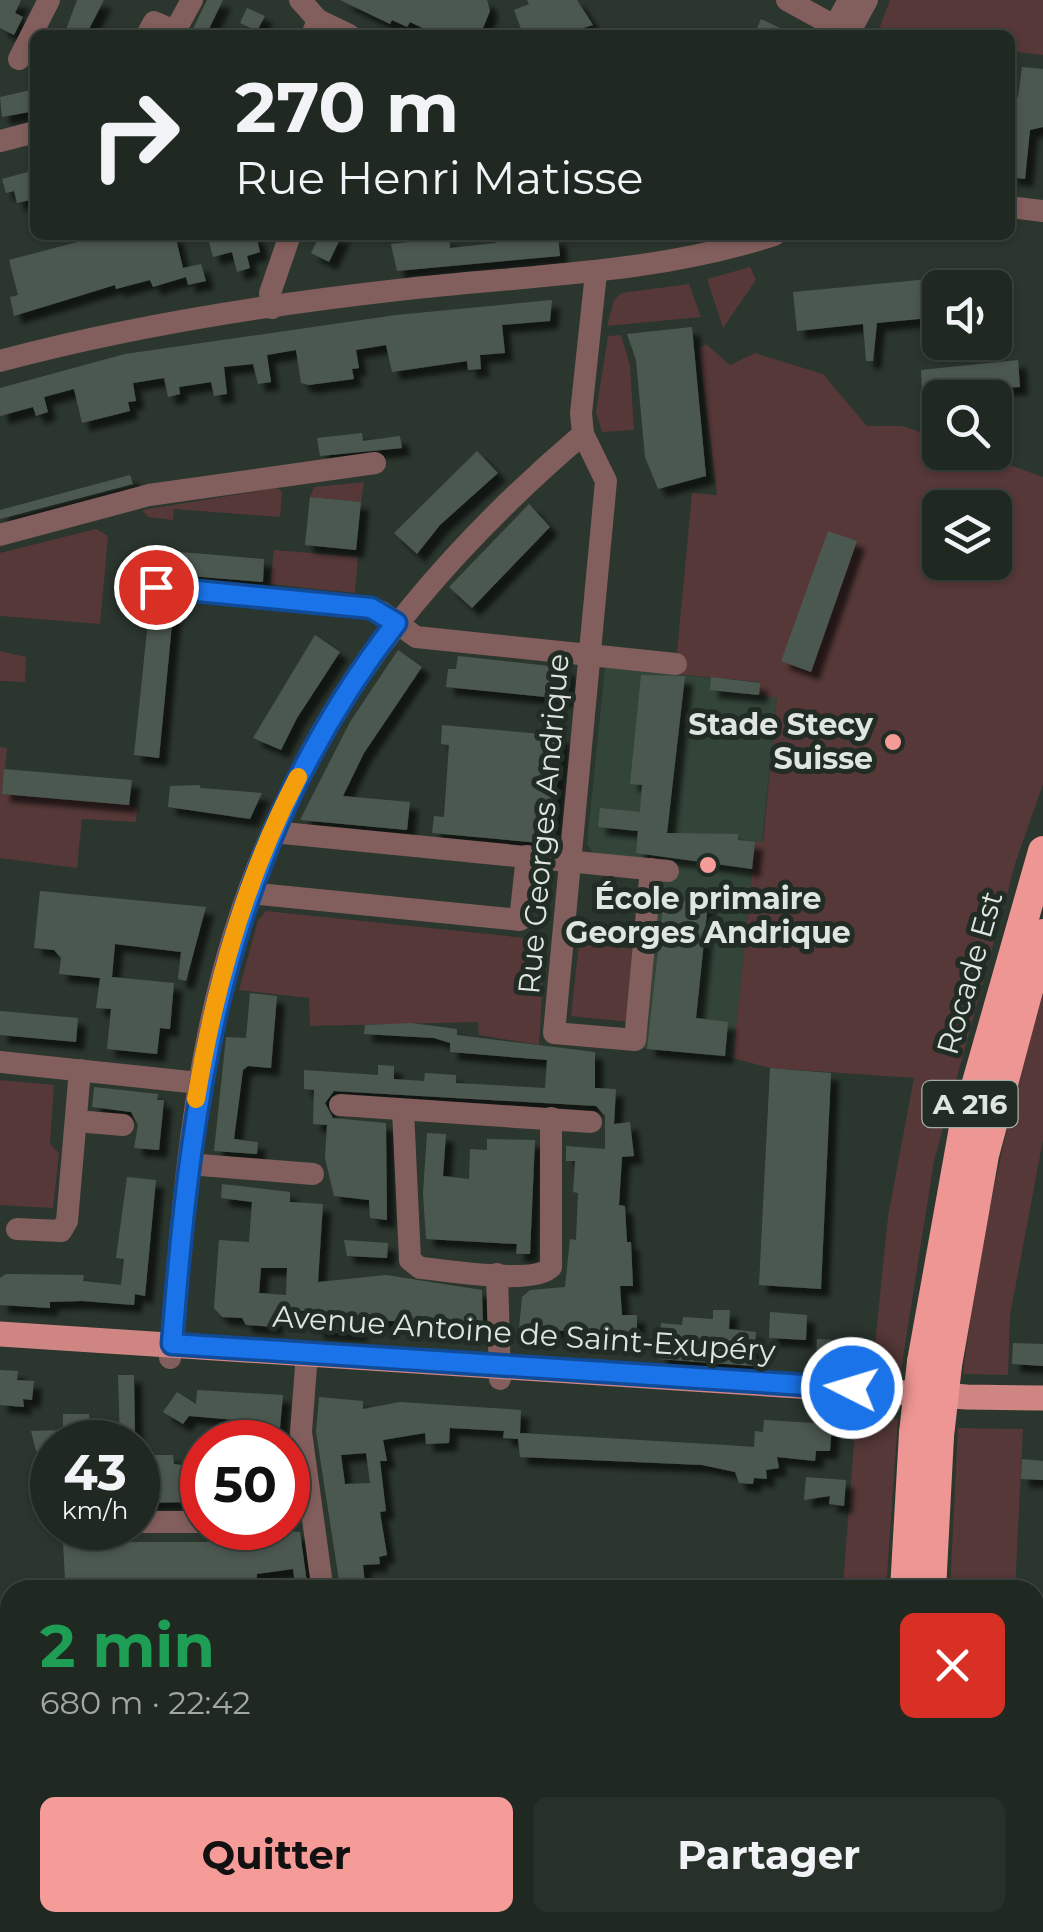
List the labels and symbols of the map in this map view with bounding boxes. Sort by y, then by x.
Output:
pin [114,545,199,630]
street label: Rue Georges Andrique [510,652,577,996]
place label: Stade Stecy Suisse [688,706,874,777]
marker: Stade Stecy Suisse [882,731,904,753]
marker: École primaire Georges Andrique [697,854,719,876]
place label: École primaire Georges Andrique [565,880,851,951]
street label: Rocade Est [929,887,1010,1059]
road number: A 216 [922,1081,1018,1127]
street label: Avenue Antoine de Saint-Exupéry [271,1297,777,1370]
position arrow [800,1336,904,1440]
speed limit sign: 50 [180,1420,310,1550]

